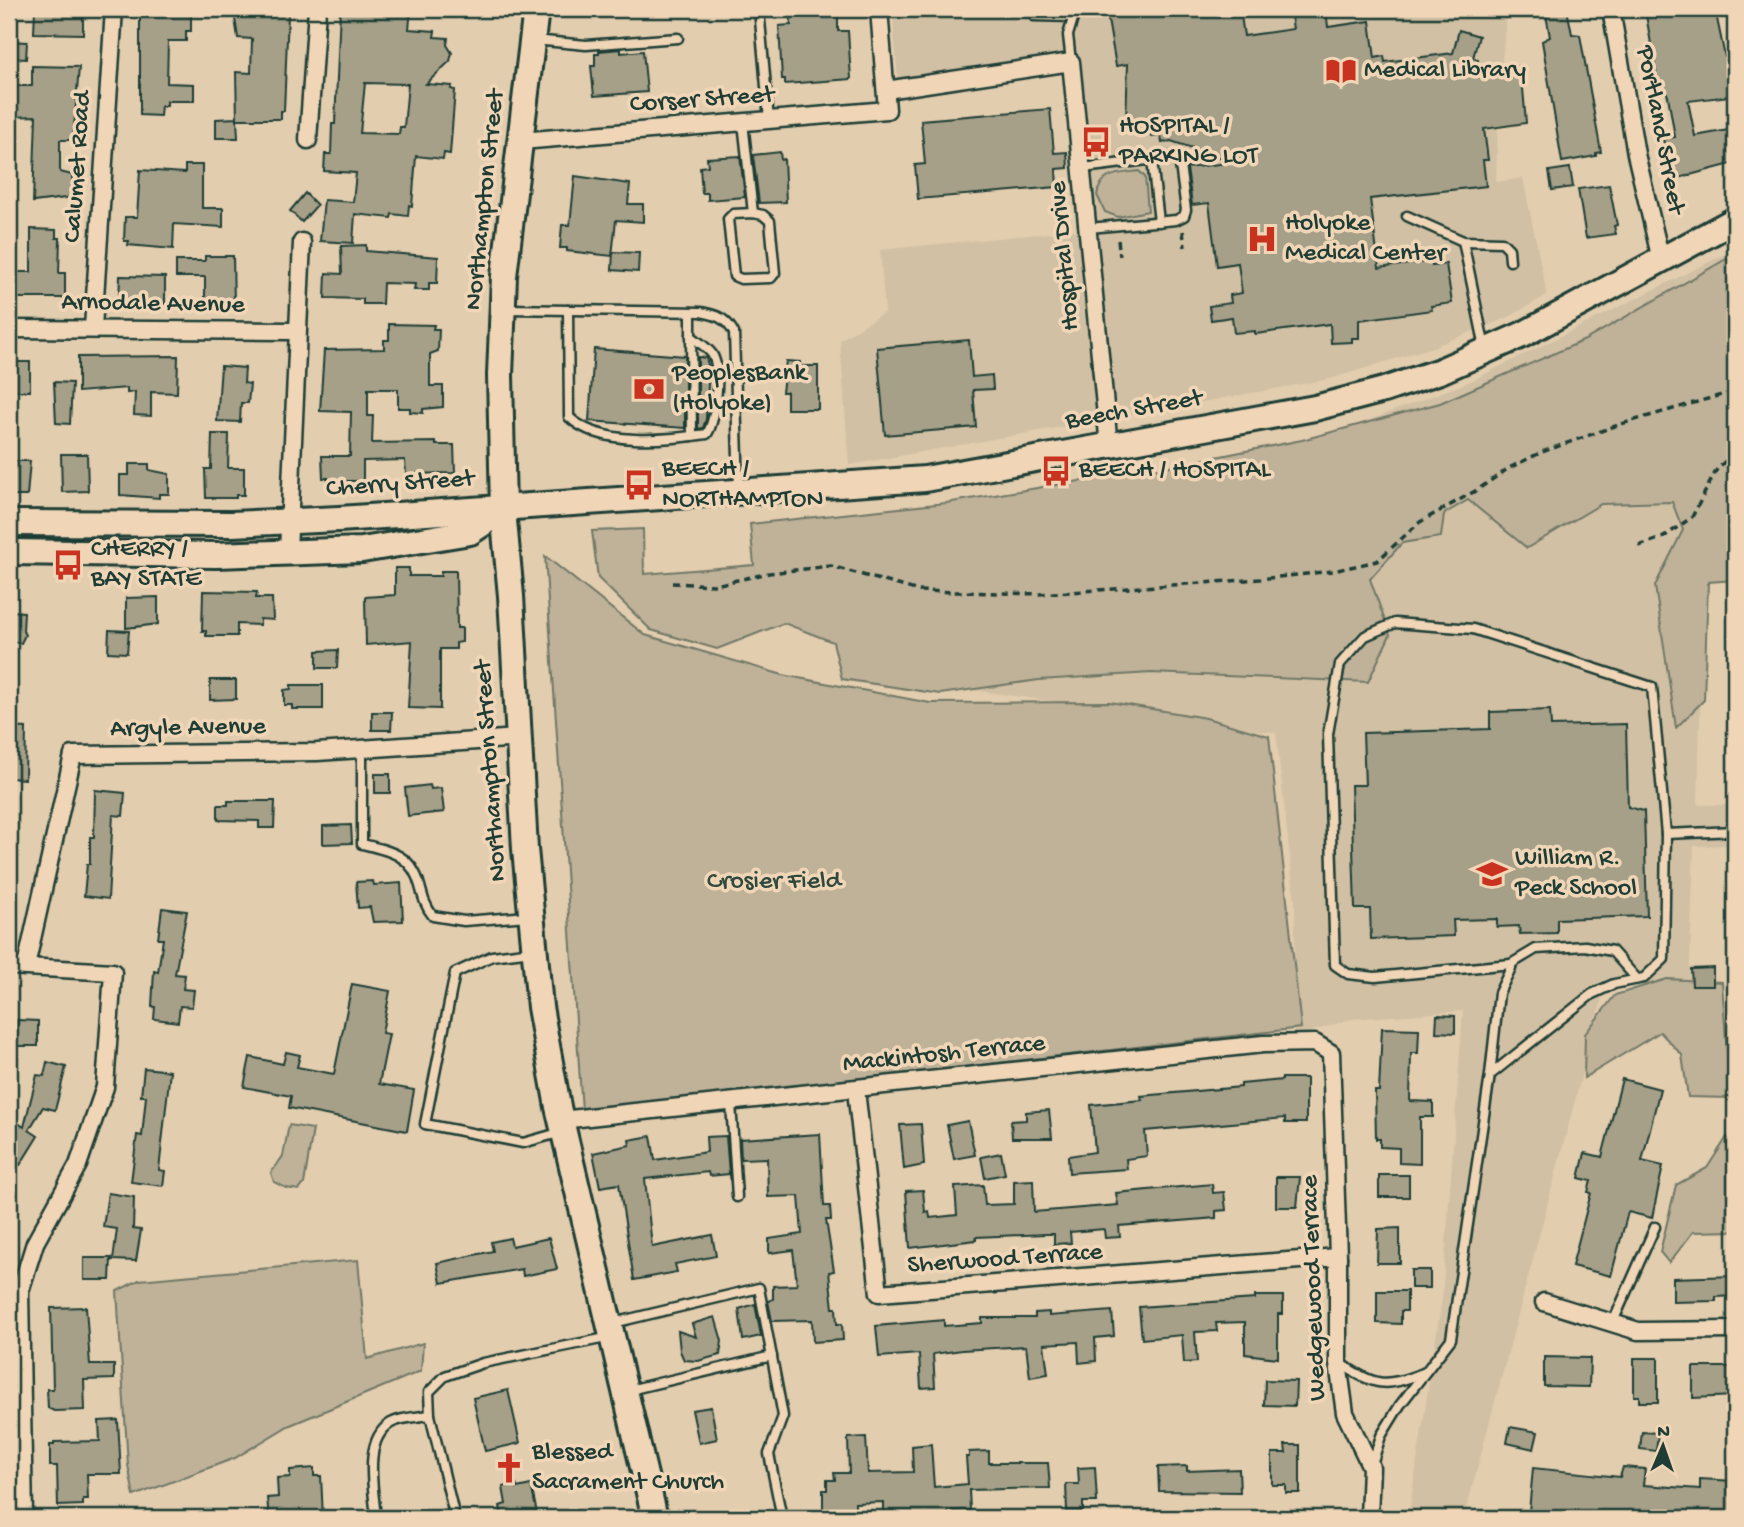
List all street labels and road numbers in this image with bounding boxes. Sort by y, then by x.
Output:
street label: Portland Street [1627,42,1691,219]
street label: Corser Street [629,80,778,122]
street label: Northampton Street [459,86,513,312]
street label: Calumet Road [58,88,100,244]
street label: Hospital Drive [1044,179,1088,332]
street label: Arnodale Avenue [61,288,246,322]
street label: Beech Street [1062,383,1207,438]
street label: Cherry Street [325,464,477,506]
street label: Northampton Street [469,657,515,883]
street label: Argyle Avenue [110,712,267,746]
street label: Mackintosh Terrace [841,1029,1047,1081]
street label: Wedgewood Terrace [1296,1174,1334,1401]
street label: Sherwood Terrace [906,1238,1104,1282]

